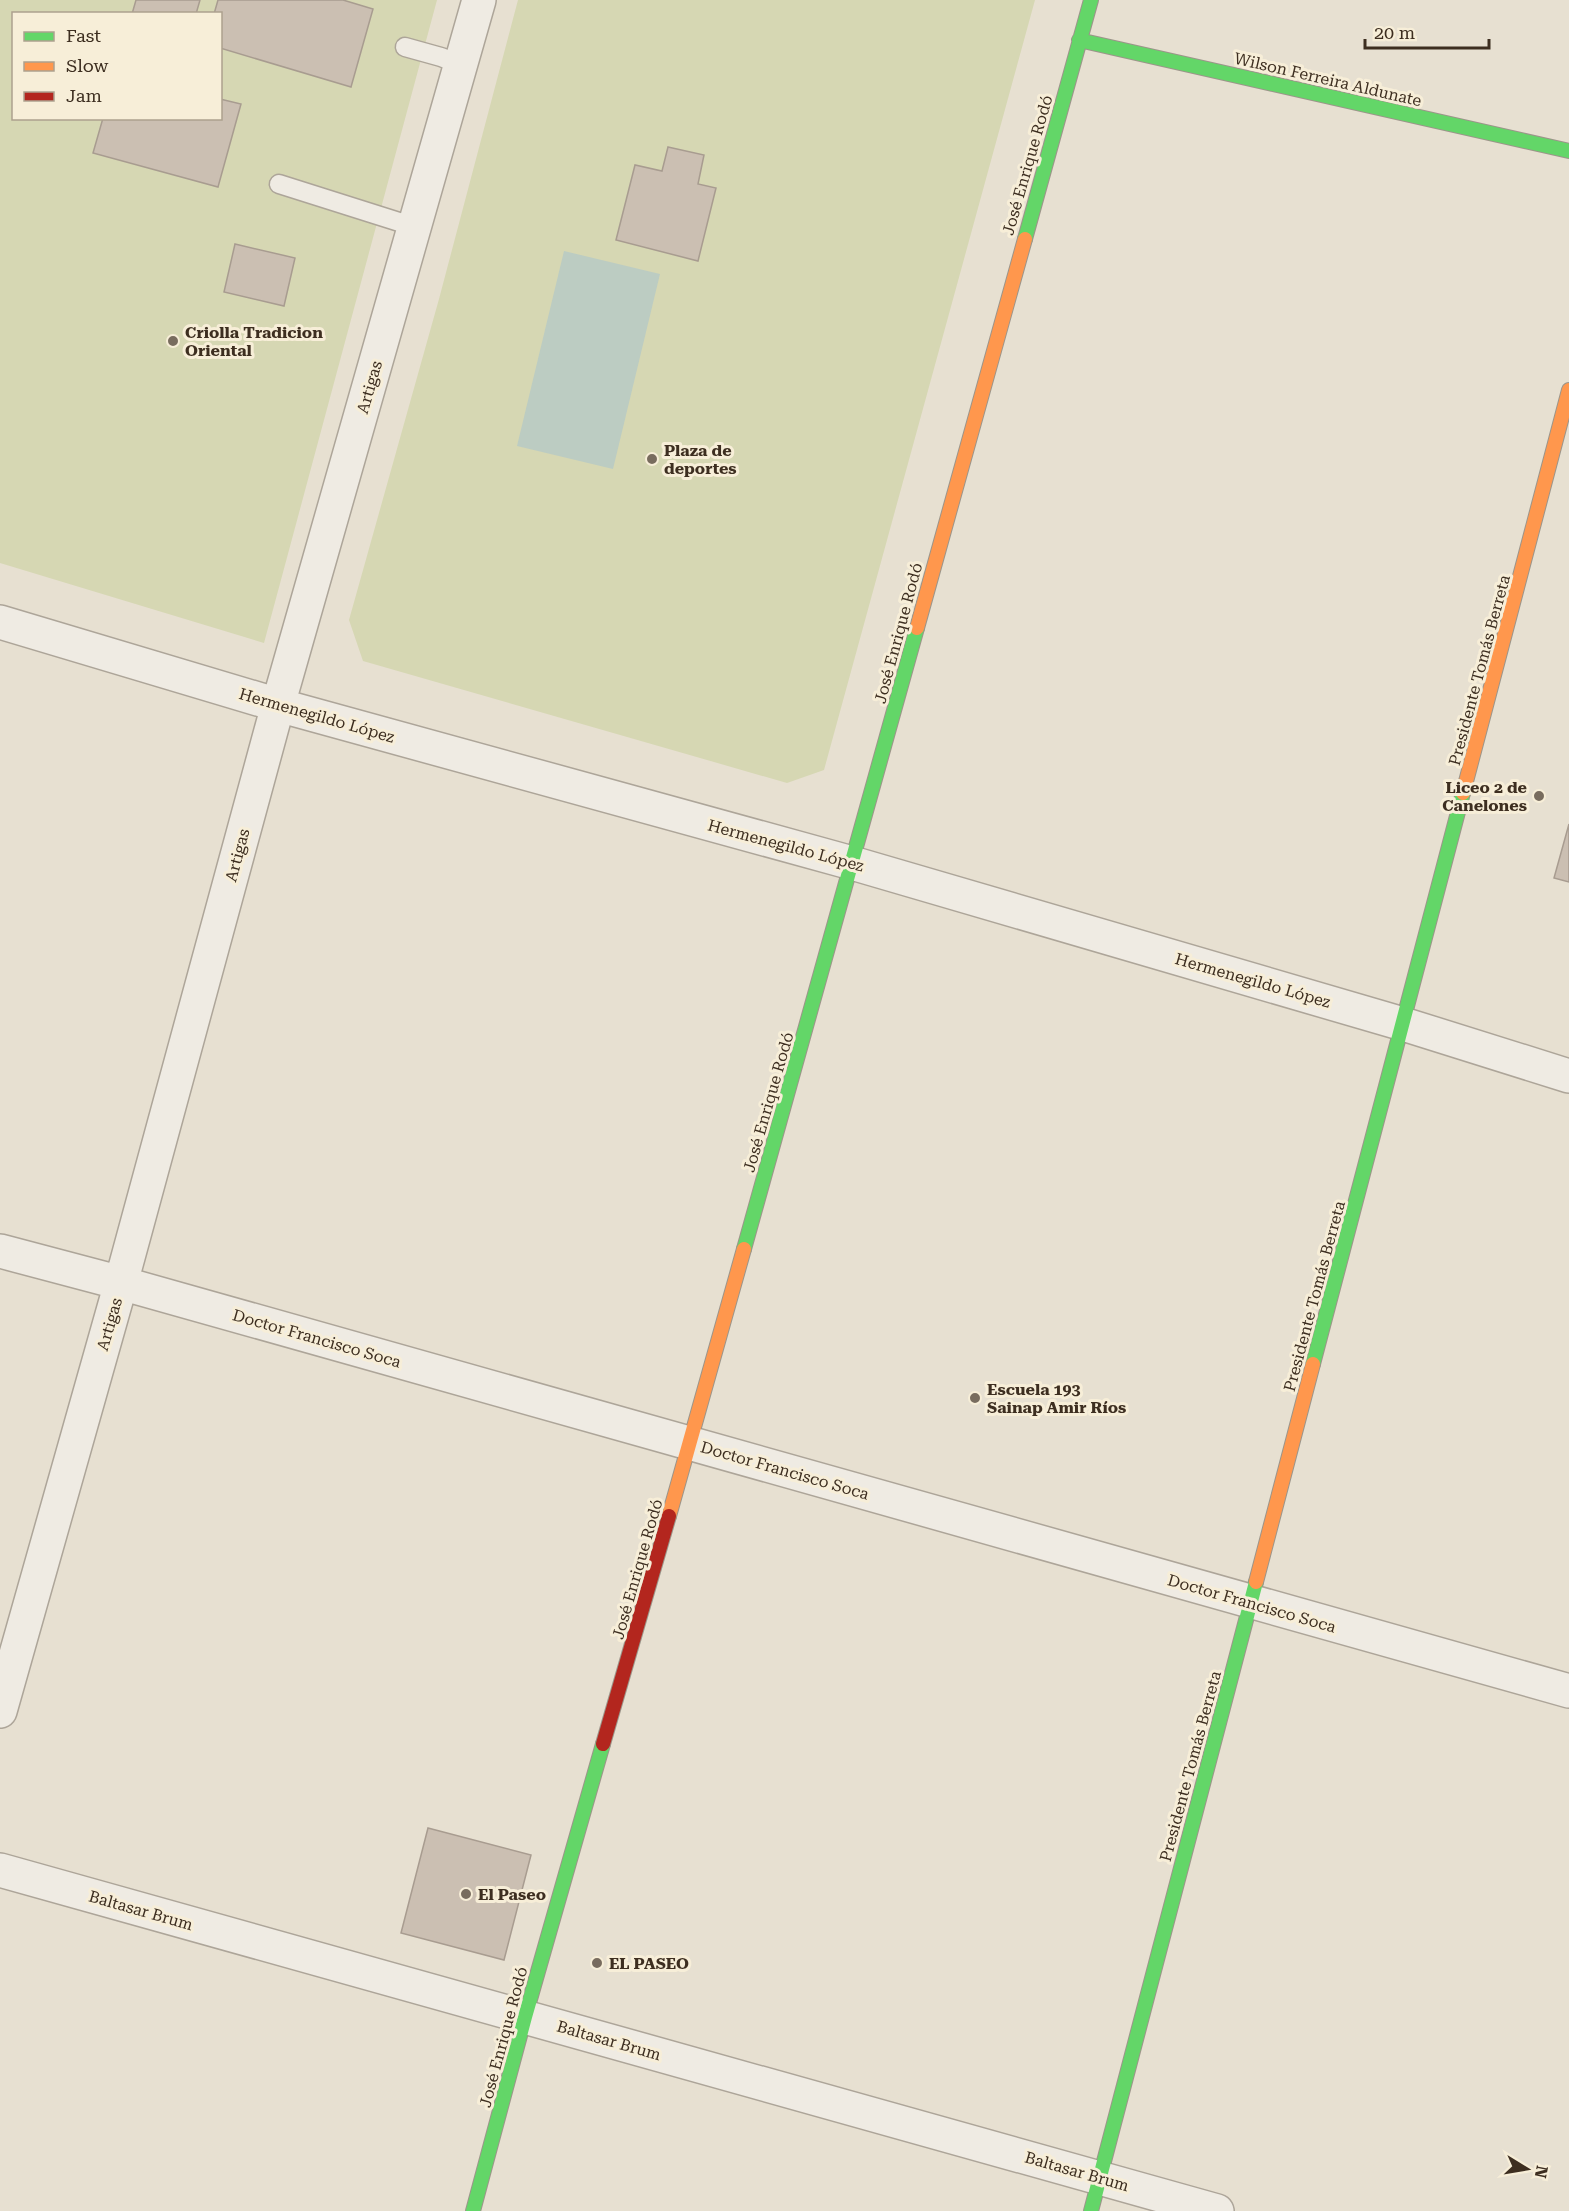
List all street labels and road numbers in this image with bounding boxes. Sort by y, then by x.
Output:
street label: Wilson Ferreira Aldunate [1232,49,1424,110]
street label: José Enrique Rodó [998,93,1057,237]
street label: Artigas [353,358,386,416]
street label: José Enrique Rodó [871,560,926,706]
street label: Presidente Tomás Berreta [1445,572,1514,768]
street label: Hermenegildo López [237,684,397,747]
street label: Hermenegildo López [706,816,866,876]
street label: Artigas [221,826,254,884]
street label: Hermenegildo López [1173,949,1333,1012]
street label: José Enrique Rodó [739,1030,798,1174]
street label: Presidente Tomás Berreta [1280,1198,1349,1394]
street label: Artigas [93,1295,126,1353]
street label: Doctor Francisco Soca [230,1305,404,1372]
street label: Doctor Francisco Soca [698,1437,872,1504]
street label: José Enrique Rodó [608,1497,667,1641]
street label: Doctor Francisco Soca [1165,1570,1339,1637]
street label: Presidente Tomás Berreta [1156,1668,1225,1864]
street label: Baltasar Brum [87,1887,196,1935]
street label: José Enrique Rodó [476,1964,531,2110]
street label: Baltasar Brum [555,2017,664,2065]
street label: Baltasar Brum [1023,2148,1132,2196]

